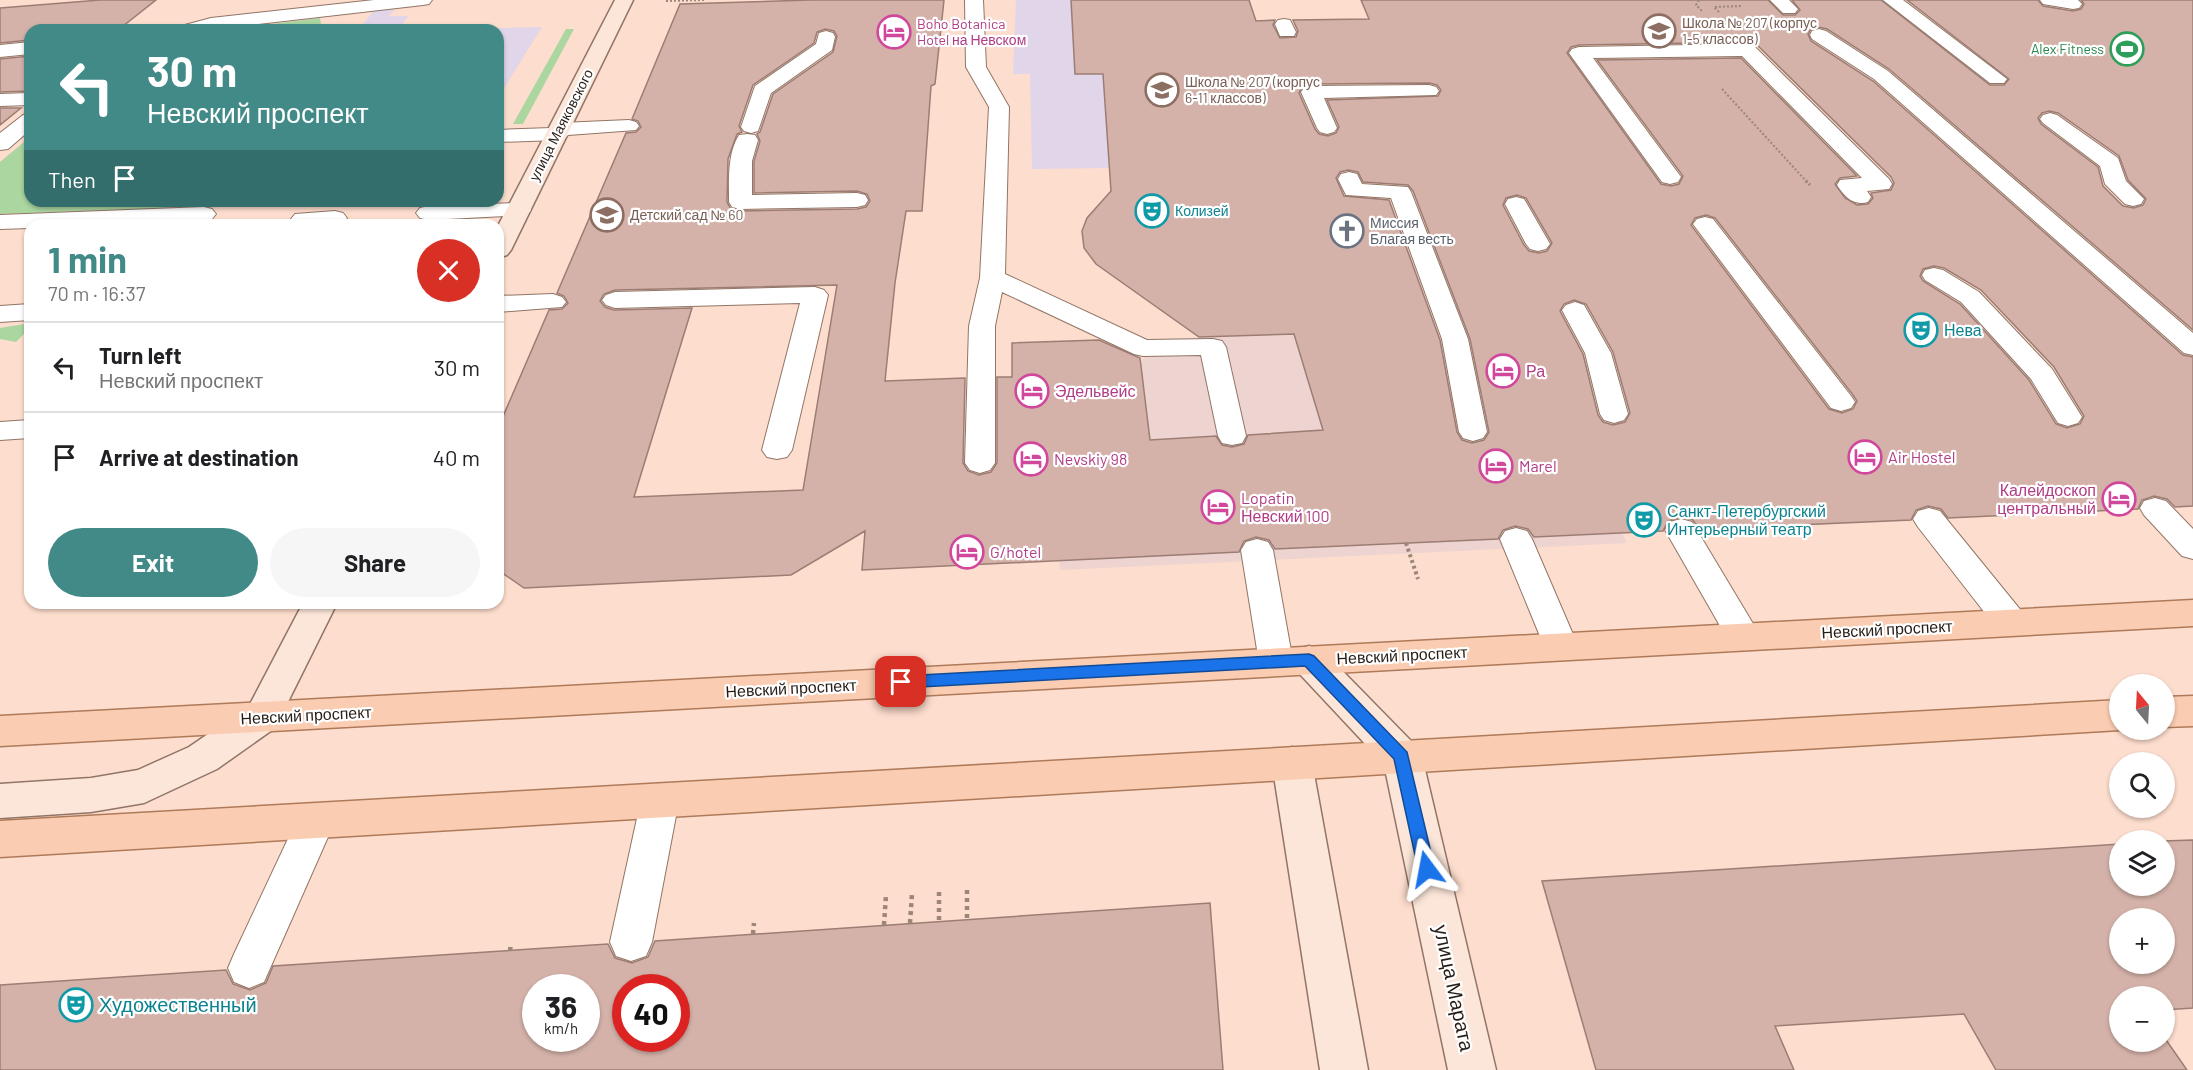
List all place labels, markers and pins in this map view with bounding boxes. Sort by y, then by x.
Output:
school or university icon: Школа № 207 (корпус 1-5 классов) [1641,13,1677,49]
hotel icon: Boho Botanica Hotel на Невском [876,14,912,50]
place label: Школа № 207 (корпус 1-5 классов) [1682,14,1817,47]
place label: Boho Botanica Hotel на Невском [917,15,1026,48]
sports icon: Alex Fitness [2109,31,2145,67]
place label: Alex Fitness [2031,40,2104,57]
school or university icon: Школа № 207 (корпус 6-11 классов) [1144,72,1180,108]
place label: Школа № 207 (корпус 6-11 классов) [1185,73,1320,106]
theatre icon: Колизей [1134,193,1170,229]
school or university icon: Детский сад № 60 [589,197,625,233]
place label: Колизей [1175,202,1229,219]
place label: Детский сад № 60 [630,206,743,223]
church icon: Миссия Благая весть [1329,213,1365,249]
place label: Миссия Благая весть [1370,214,1454,247]
theatre icon: Нева [1903,312,1939,348]
place label: Нева [1944,320,1982,339]
hotel icon: Ра [1485,353,1521,389]
place label: Ра [1526,361,1545,380]
hotel icon: Эдельвейс [1014,373,1050,409]
place label: Эдельвейс [1055,381,1136,400]
hotel icon: Air Hostel [1847,439,1883,475]
hotel icon: Nevskiy 98 [1013,441,1049,477]
place label: Air Hostel [1888,447,1955,466]
hotel icon: Marel [1478,448,1514,484]
place label: Nevskiy 98 [1054,449,1127,468]
place label: Marel [1519,456,1557,475]
place label: Калейдоскоп центральный [1997,480,2096,517]
hotel icon: Калейдоскоп центральный [2101,481,2137,517]
place label: Lopatin Невский 100 [1241,488,1330,525]
hotel icon: Lopatin Невский 100 [1200,489,1236,525]
place label: Санкт-Петербургский Интерьерный театр [1667,501,1826,538]
theatre icon: Санкт-Петербургский Интерьерный театр [1626,502,1662,538]
hotel icon: G/hotel [949,534,985,570]
place label: G/hotel [990,542,1041,561]
pin [875,656,926,707]
theatre icon: Художественный [58,987,94,1023]
place label: Художественный [99,992,257,1016]

